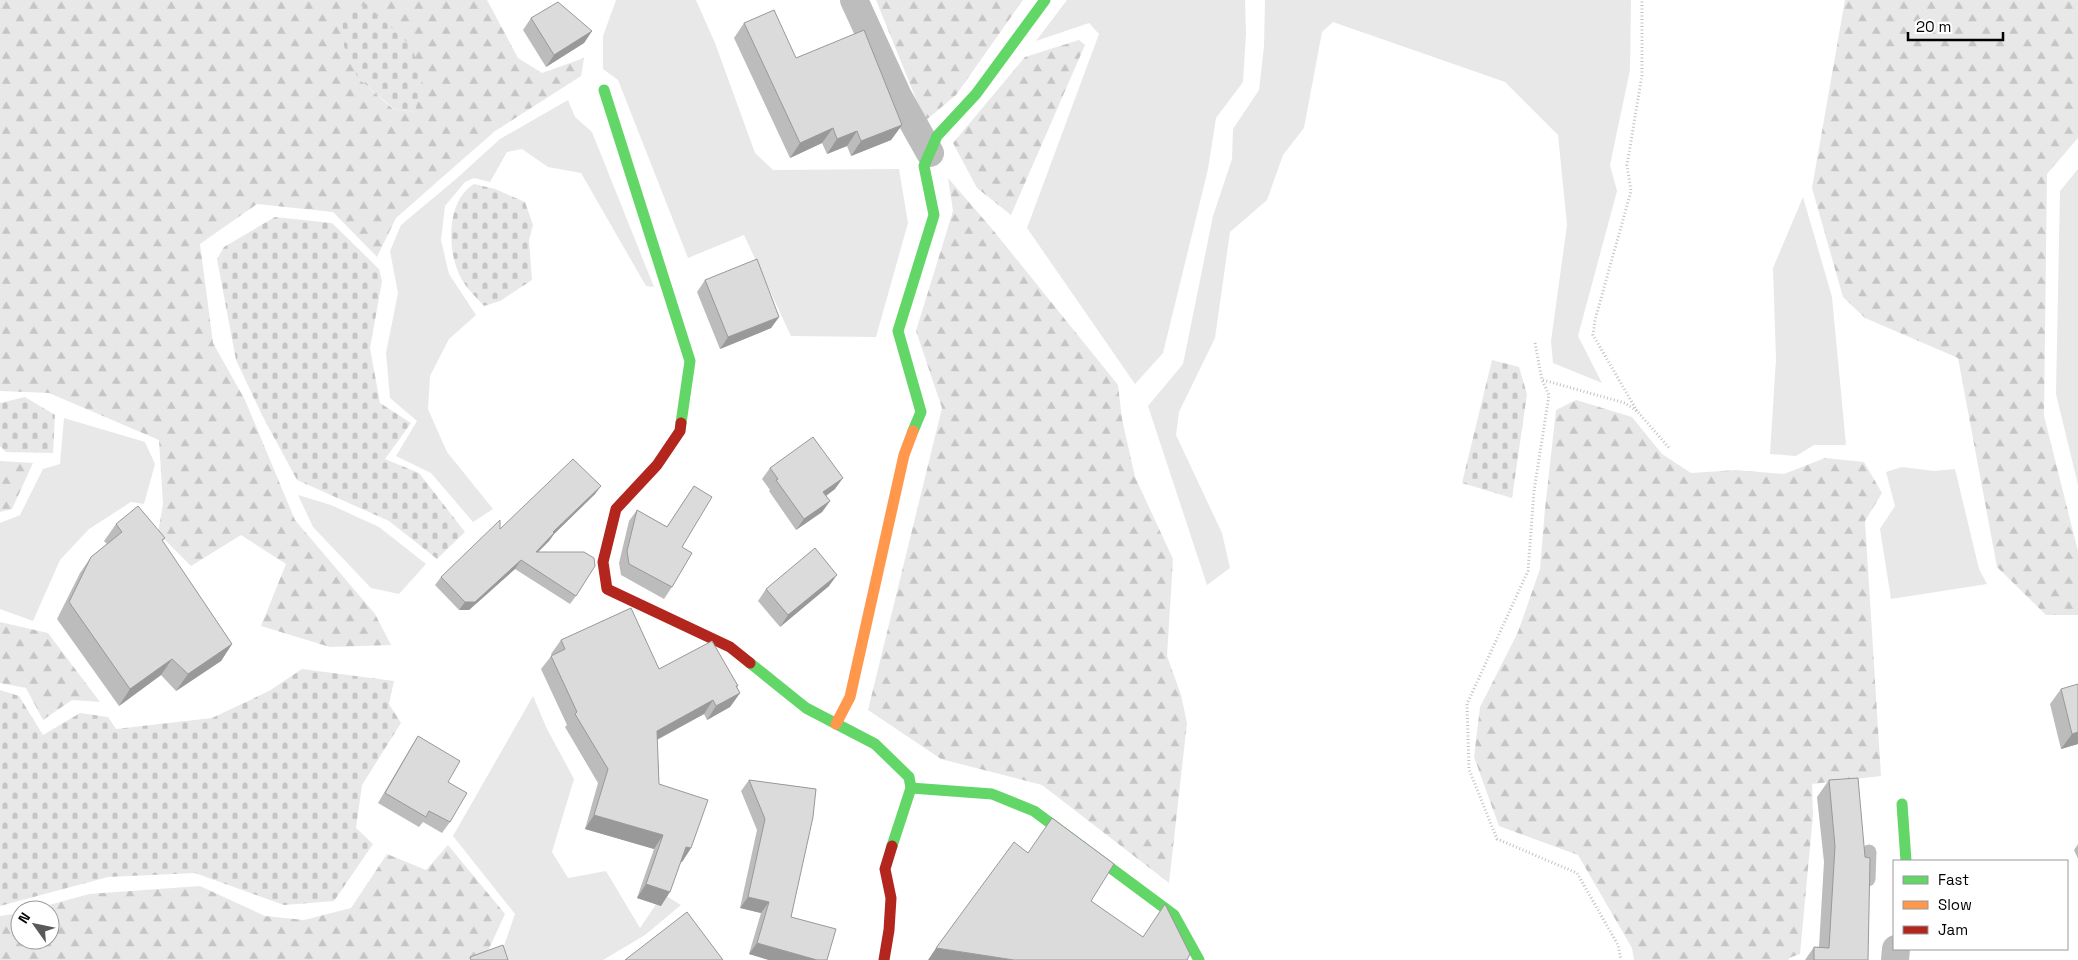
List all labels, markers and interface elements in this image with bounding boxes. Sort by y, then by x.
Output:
scale bar [1908,10,2003,42]
text: 20 m [1916,17,1951,36]
legend [1893,860,2068,950]
text: Fast [1938,870,1969,889]
text: Slow [1938,895,1972,914]
north arrow [10,900,60,950]
text: N [14,909,34,927]
text: Jam [1938,920,1968,939]

